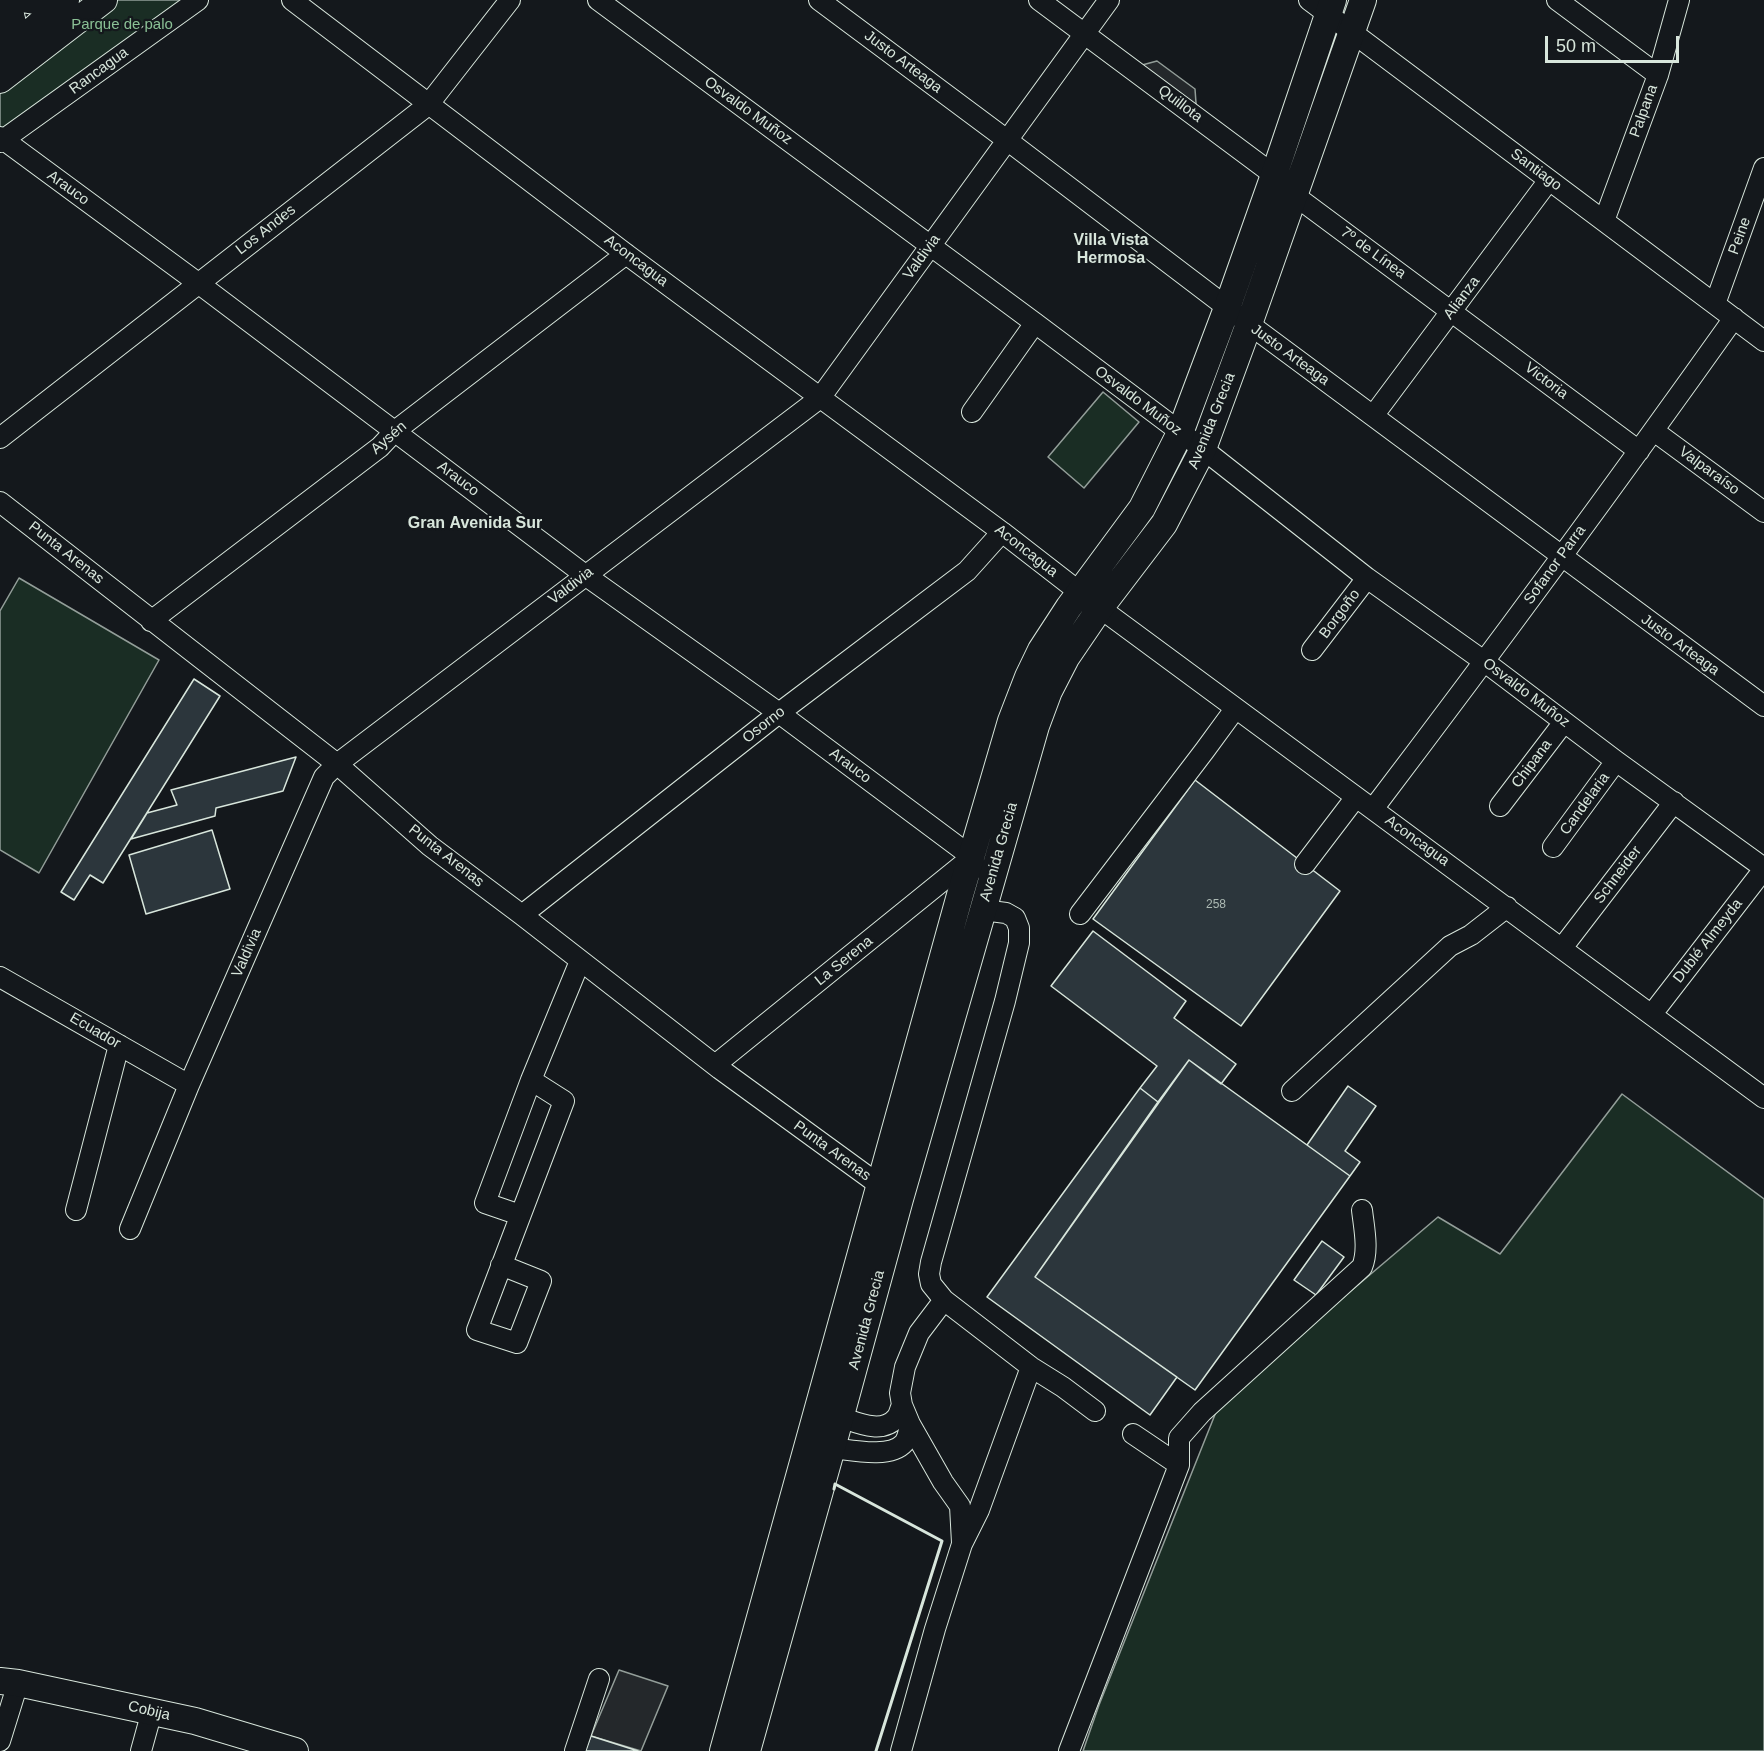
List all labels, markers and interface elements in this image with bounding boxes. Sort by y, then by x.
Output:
park label: Parque de palo [71,16,173,34]
scale bar [1548,24,1682,62]
street label: Justo Arteaga [861,27,945,97]
text: 50 m [1556,36,1596,56]
street label: Rancagua [66,44,132,98]
street label: Osvaldo Muñoz [701,73,795,149]
street label: Quillota [1154,82,1206,126]
street label: Palpana [1626,82,1662,140]
street label: Santiago [1507,145,1565,195]
street label: Arauco [43,167,93,209]
street label: Los Andes [233,201,299,259]
street label: Peine [1725,215,1755,257]
street label: 7º de Línea [1337,223,1409,283]
street label: Aconcagua [601,231,671,291]
street label: Valdivia [900,231,944,283]
district label: Villa Vista Hermosa [1073,231,1149,269]
street label: Alianza [1440,273,1484,323]
street label: Justo Arteaga [1247,321,1333,389]
street label: Victoria [1521,359,1571,403]
street label: Osvaldo Muñoz [1091,362,1185,440]
street label: Avenida Grecia [1184,370,1240,472]
street label: Aysén [367,418,411,458]
street label: Valparaíso [1675,443,1743,499]
street label: Arauco [434,458,482,500]
district label: Gran Avenida Sur [408,514,542,534]
street label: Punta Arenas [25,518,107,588]
street label: Aconcagua [991,521,1061,581]
street label: Sofanor Parra [1520,522,1590,608]
street label: Valdivia [545,563,597,609]
street label: Borgoño [1316,586,1364,642]
street label: Justo Arteaga [1637,611,1723,679]
street label: Osvaldo Muñoz [1479,654,1573,732]
street label: Osorno [739,703,789,747]
street label: Chipana [1508,736,1556,792]
street label: Arauco [826,745,874,787]
street label: Candelaria [1556,769,1614,839]
street label: Avenida Grecia [976,800,1022,904]
street label: Aconcagua [1381,812,1453,870]
street label: Punta Arenas [405,821,487,891]
street label: Schneider [1590,843,1646,907]
street label: Dublé Almeyda [1670,895,1746,987]
house number: 258 [1206,898,1226,912]
street label: Valdivia [228,926,266,980]
street label: La Serena [811,932,877,990]
street label: Ecuador [66,1009,124,1053]
street label: Punta Arenas [790,1117,874,1185]
street label: Avenida Grecia [845,1268,889,1372]
street label: Cobija [126,1697,172,1725]

